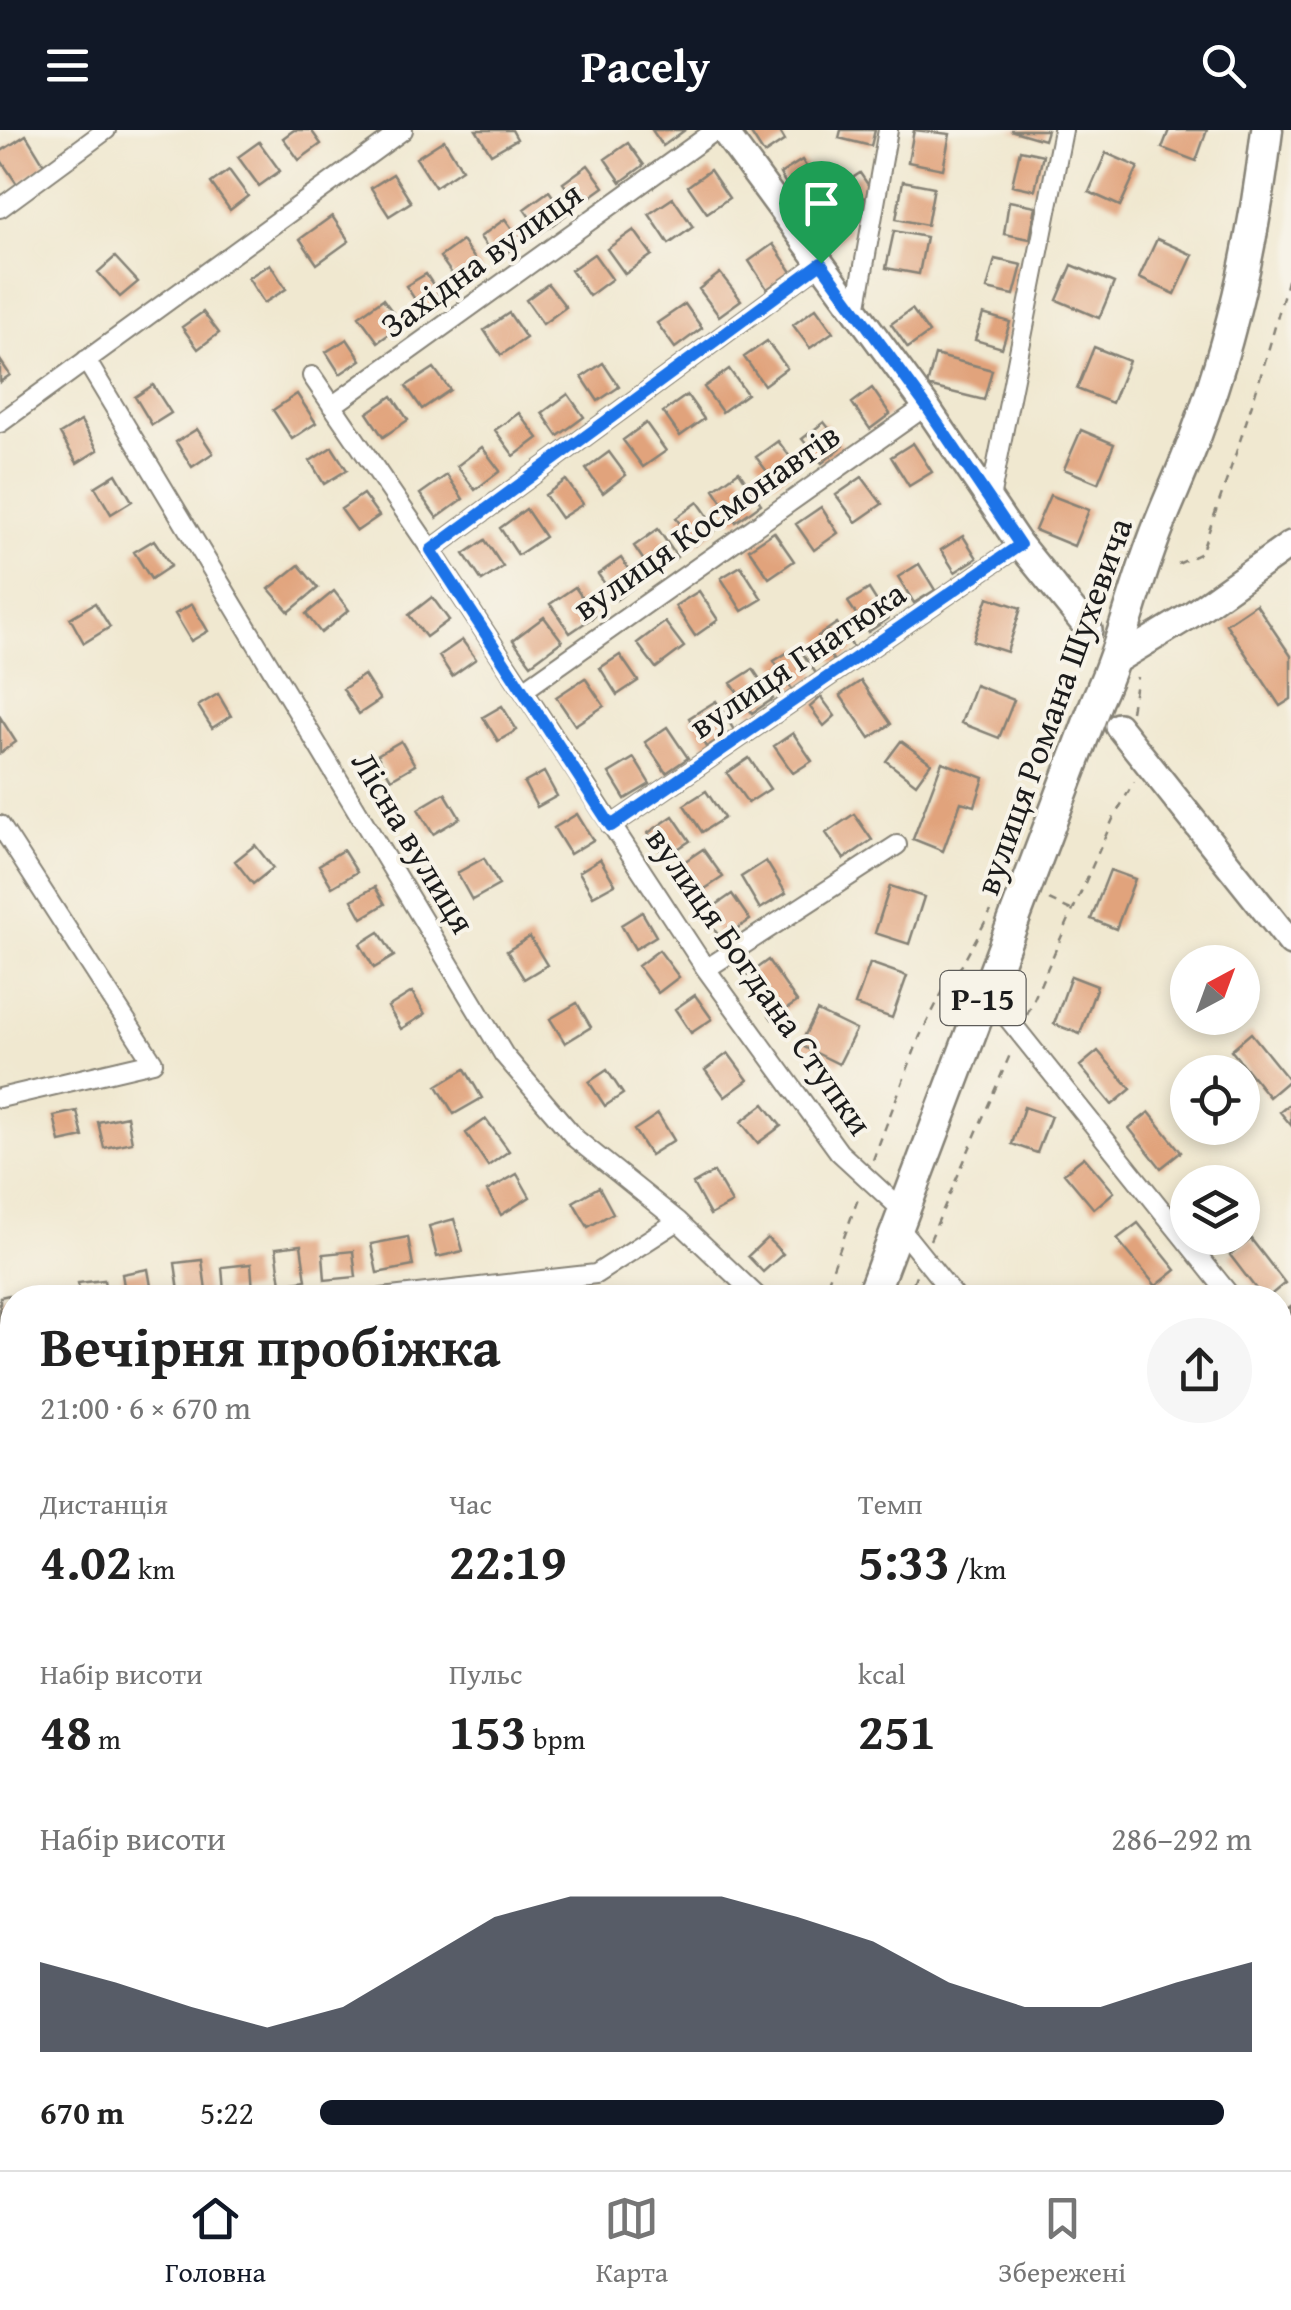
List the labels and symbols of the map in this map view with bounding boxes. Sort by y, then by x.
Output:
pin [779,161,864,264]
street label: Західна вулиця [369,168,593,350]
street label: вулиця Космонавтів [562,410,850,632]
street label: вулиця Романа Шухевича [961,510,1145,902]
street label: вулиця Гнатюка [679,567,916,750]
street label: Лісна вулиця [339,741,489,943]
street label: вулиця Богдана Ступки [634,817,886,1145]
north arrow [1170,945,1260,1035]
road number: Р-15 [940,971,1026,1025]

